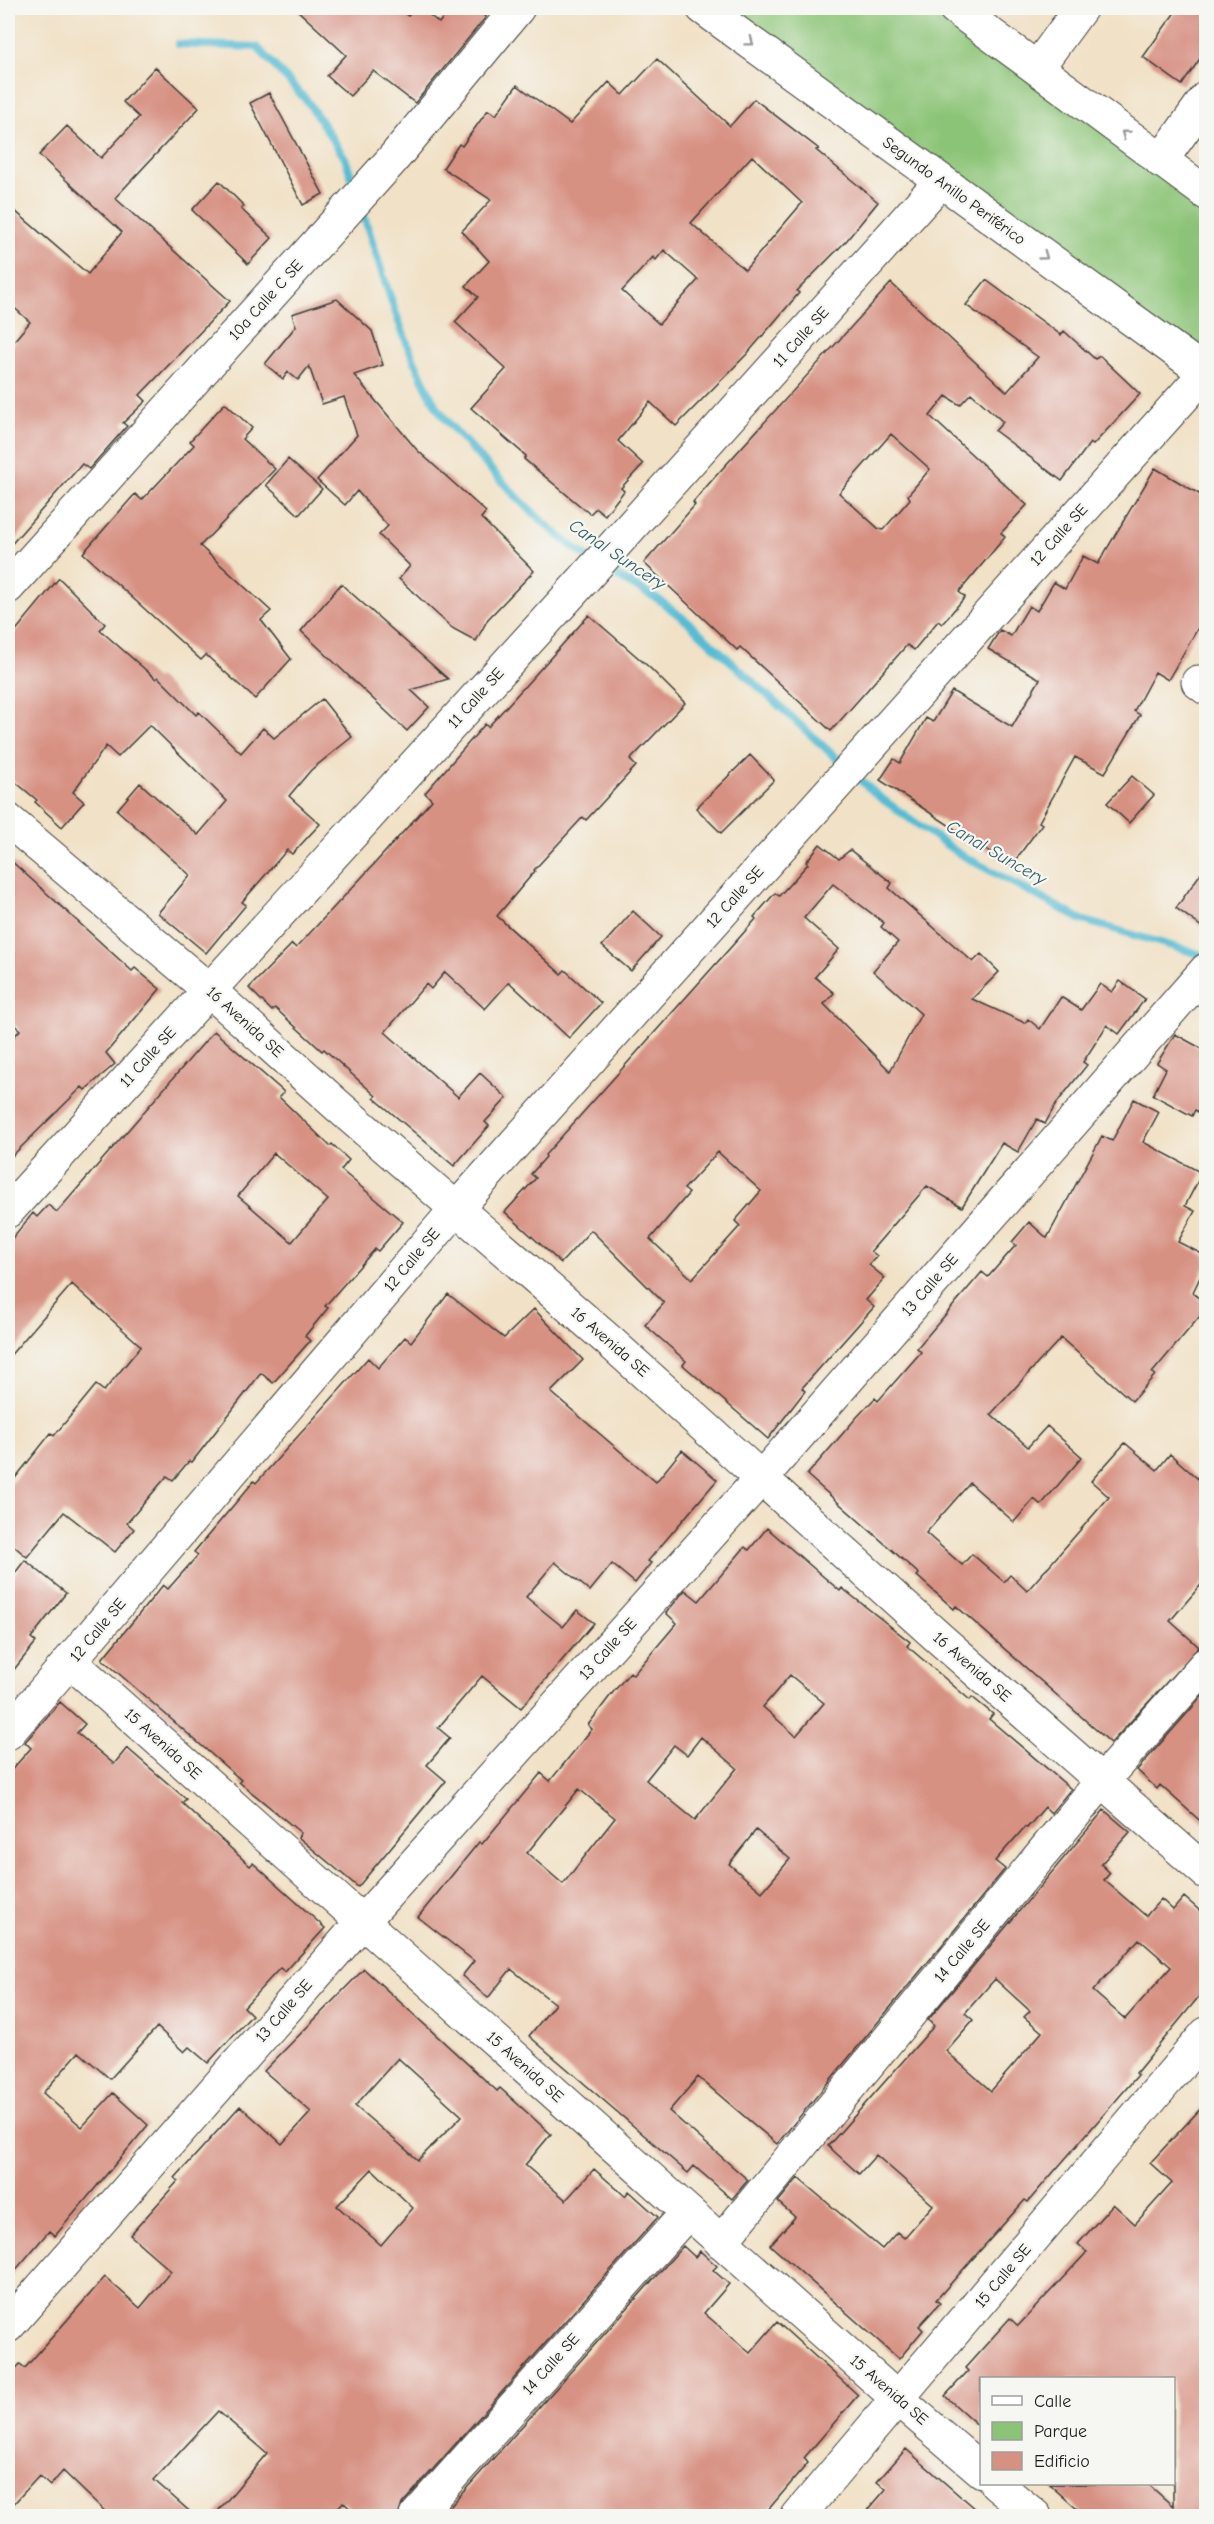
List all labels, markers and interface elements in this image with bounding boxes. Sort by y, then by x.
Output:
one-way arrow [744,35,755,46]
one-way arrow [1121,130,1132,141]
street label: Segundo Anillo Periférico [879,133,1029,249]
one-way arrow [1037,248,1048,259]
street label: 10a Calle C SE [225,256,307,344]
street label: 11 Calle SE [769,303,833,371]
street label: 12 Calle SE [1027,500,1092,570]
water label: Canal Suncery [565,515,670,595]
street label: 11 Calle SE [444,664,508,732]
water label: Canal Suncery [942,816,1050,890]
street label: 12 Calle SE [703,862,768,932]
street label: 16 Avenida SE [203,983,287,1061]
street label: 11 Calle SE [116,1023,180,1091]
street label: 12 Calle SE [380,1224,444,1295]
street label: 13 Calle SE [898,1250,962,1320]
street label: 16 Avenida SE [567,1303,653,1381]
street label: 12 Calle SE [66,1594,130,1665]
street label: 13 Calle SE [576,1614,641,1684]
street label: 16 Avenida SE [929,1628,1015,1706]
street label: 15 Avenida SE [121,1705,205,1783]
street label: 14 Calle SE [931,1916,994,1986]
street label: 13 Calle SE [252,1976,316,2046]
street label: 15 Avenida SE [483,2028,567,2106]
street label: 15 Calle SE [971,2240,1035,2311]
street label: 14 Calle SE [519,2329,583,2398]
street label: 15 Avenida SE [846,2351,932,2429]
legend [980,2377,1175,2485]
text: Calle [1034,2391,1071,2412]
text: Parque [1034,2421,1087,2442]
text: Edificio [1034,2451,1090,2472]

